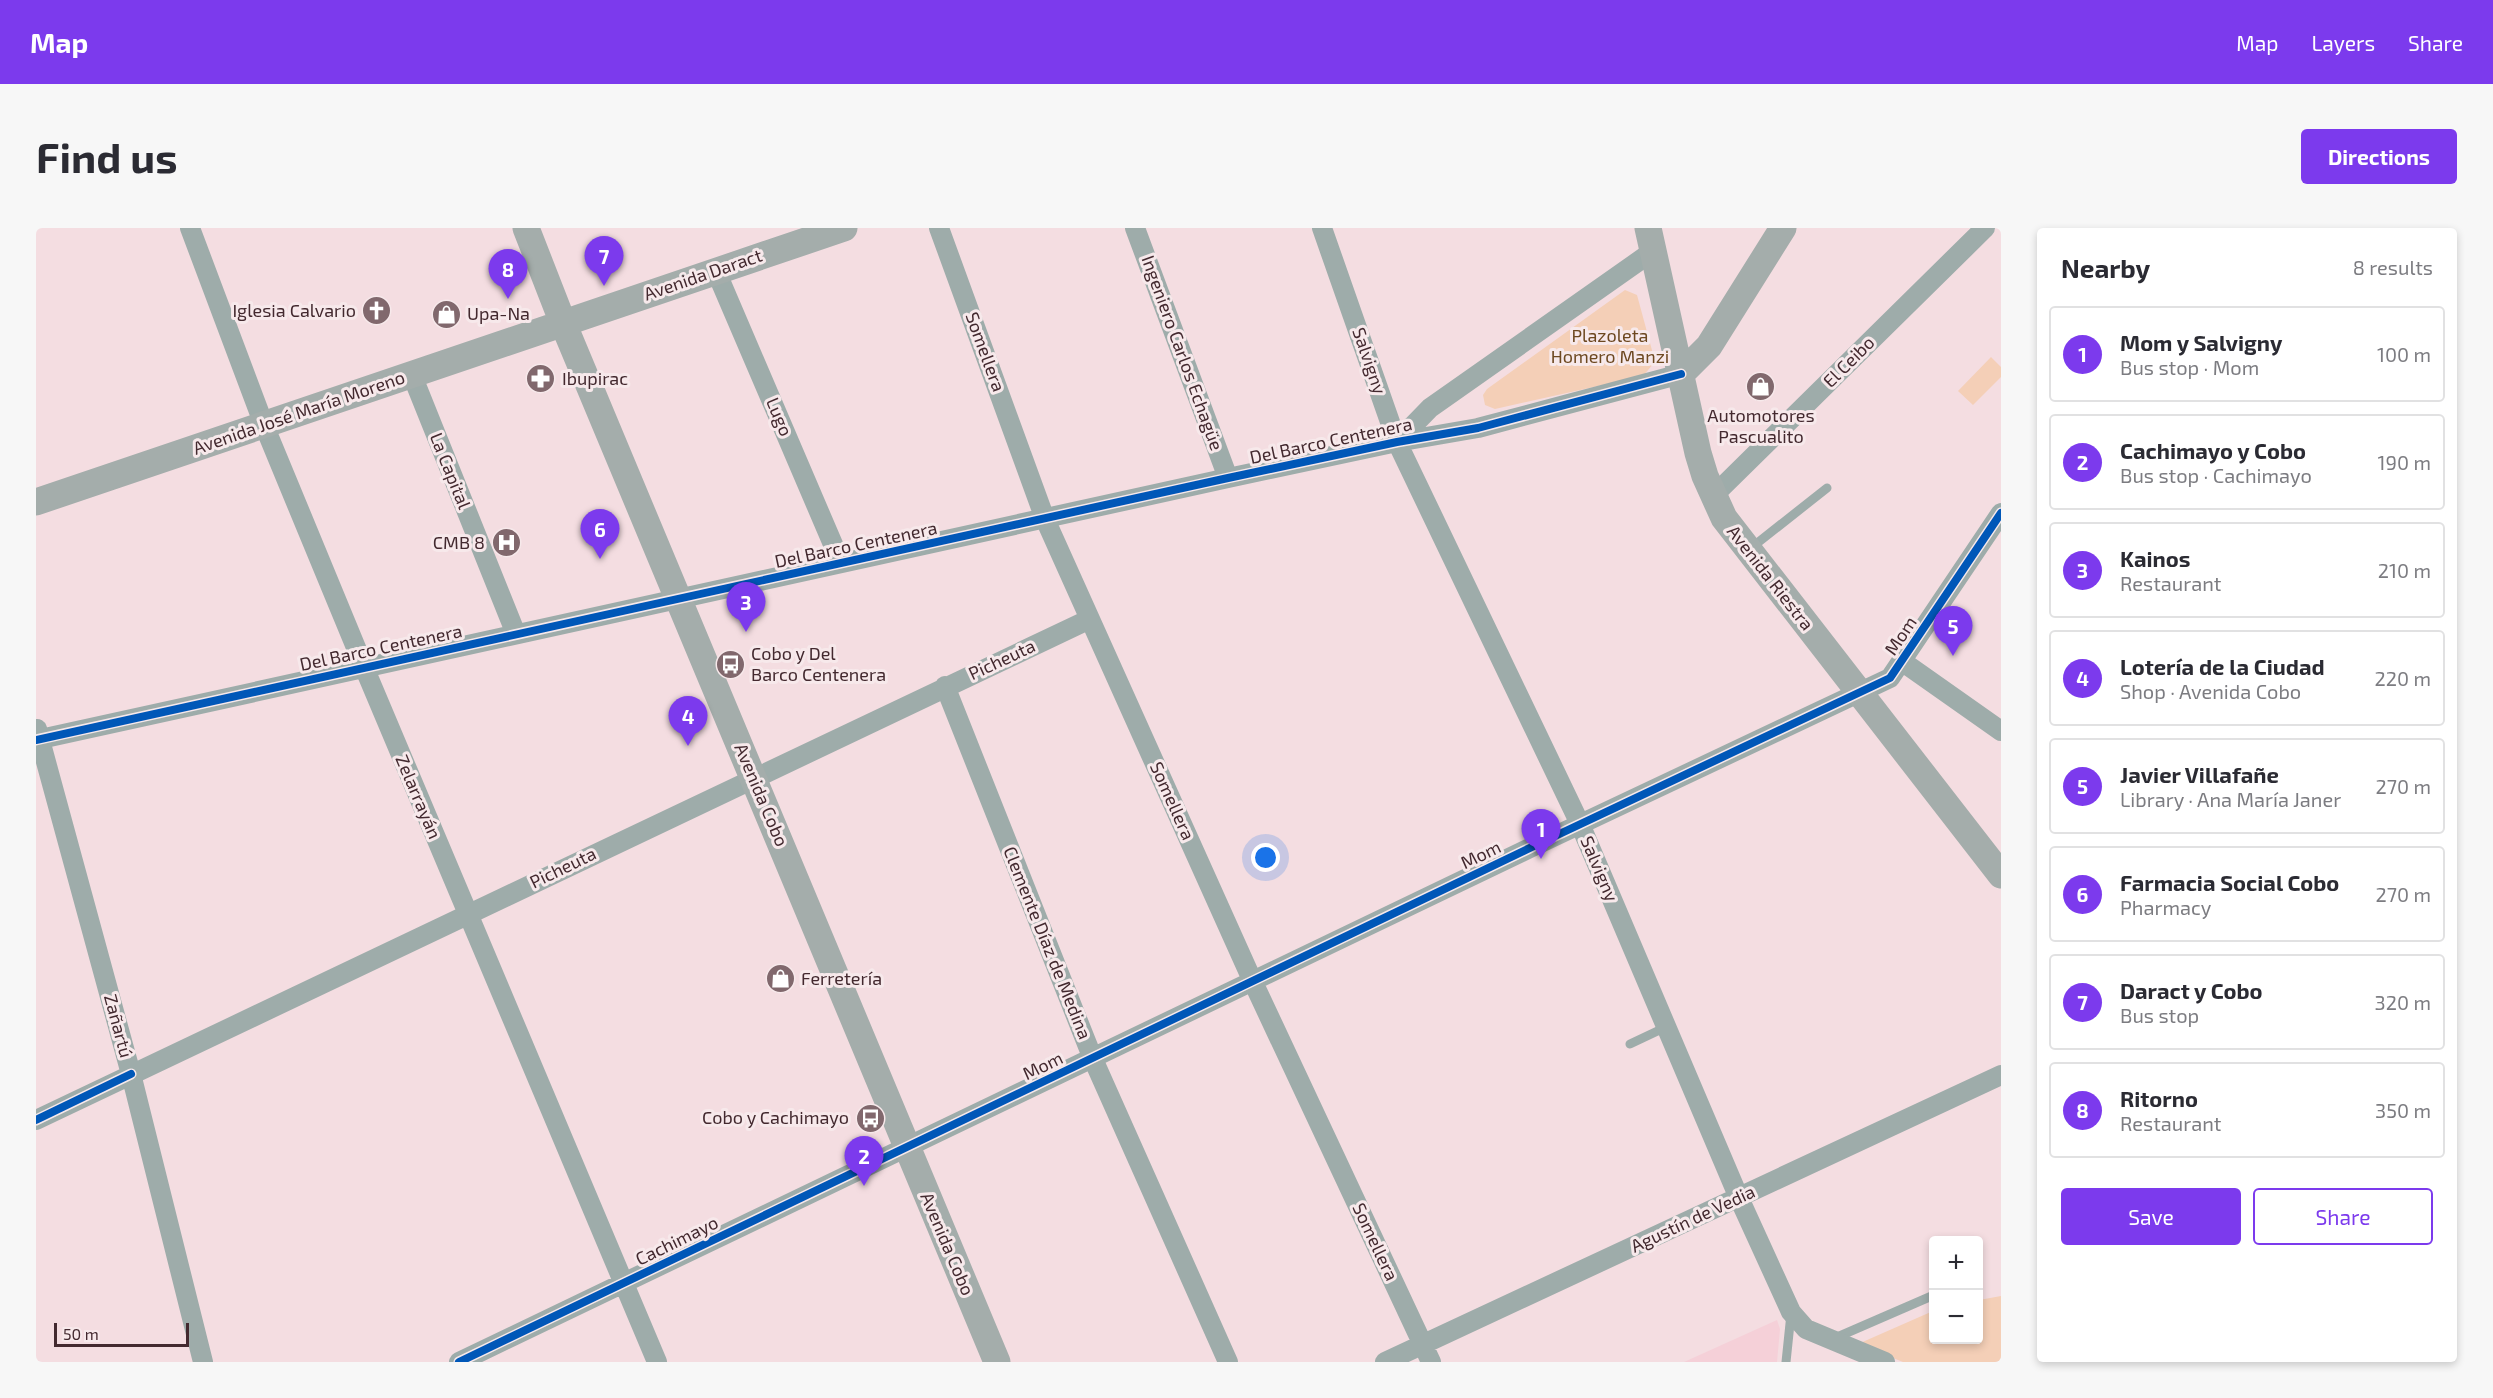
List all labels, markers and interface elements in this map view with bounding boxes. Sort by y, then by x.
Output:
text: Map [30,25,88,59]
text: Map [2236,30,2278,55]
text: Layers [2311,30,2375,55]
text: Share [2408,30,2463,55]
button: Directions [2301,129,2457,184]
text: Find us [36,131,178,181]
pin: 7 [584,236,624,286]
street label: Avenida Daract [641,243,765,305]
pin: 8 [488,250,528,299]
street label: Ingeniero Carlos Echagüe [1137,252,1228,453]
text: Nearby [2061,252,2150,283]
text: 8 results [2353,255,2433,279]
church icon: Iglesia Calvario [361,295,393,327]
shop icon: Upa-Na [430,298,462,330]
place label: Iglesia Calvario [232,299,356,321]
place label: Upa-Na [467,302,530,324]
street label: Somellera [961,309,1011,395]
street label: Salvigny [1348,324,1392,397]
park label: Plazoleta Homero Manzi [1551,324,1669,367]
text: Mom y Salvigny [2120,329,2283,355]
street label: El Ceibo [1818,331,1879,392]
text: 1 [2078,342,2087,366]
text: 100 m [2377,342,2431,366]
text: Bus stop · Mom [2120,355,2259,379]
pharmacy icon: Ibupirac [525,363,557,395]
street label: Avenida José María Moreno [190,365,407,459]
place label: Ibupirac [562,367,628,389]
shop icon: Automotores Pascualito [1745,371,1777,403]
street label: Lugo [762,394,798,439]
place label: Automotores Pascualito [1707,404,1815,447]
street label: Del Barco Centenera [1248,412,1414,468]
street label: La Capital [426,429,476,513]
text: Cachimayo y Cobo [2120,437,2306,463]
text: 2 [2077,450,2088,474]
text: 190 m [2378,450,2431,474]
text: Bus stop · Cachimayo [2120,463,2312,487]
pin: 6 [580,510,620,559]
street label: Del Barco Centenera [773,516,939,572]
street label: Avenida Riestra [1723,520,1819,634]
hospital icon: CMB 8 [490,527,522,559]
place label: CMB 8 [433,531,485,553]
text: Kainos [2120,545,2190,571]
text: 3 [2077,558,2088,582]
text: 210 m [2378,558,2431,582]
text: Restaurant [2120,571,2221,595]
pin: 3 [726,582,766,632]
pin: 5 [1934,606,1972,656]
street label: Mom [1879,612,1921,659]
street label: Del Barco Centenera [298,619,464,675]
street label: Picheuta [965,634,1038,684]
place label: Cobo y Del Barco Centenera [751,642,886,685]
bus stop icon: Cobo y Del Barco Centenera [714,648,746,680]
text: Lotería de la Ciudad [2120,653,2325,679]
text: 4 [2076,666,2089,690]
text: 220 m [2374,666,2431,690]
text: Shop · Avenida Cobo [2120,679,2301,703]
pin: 4 [668,696,708,746]
street label: Avenida Cobo [730,740,794,850]
street label: Zelarrayán [391,751,446,842]
street label: Somellera [1146,758,1200,843]
text: Javier Villafañe [2120,761,2279,787]
text: 5 [2077,774,2088,798]
text: 270 m [2375,774,2431,798]
text: Library · Ana María Janer [2120,787,2341,811]
pin: 1 [1522,810,1560,859]
street label: Salvigny [1576,833,1624,905]
street label: Mom [1457,835,1504,873]
street label: Picheuta [526,842,599,893]
street label: Clemente Díaz de Medina [999,843,1097,1042]
your location [1251,843,1280,872]
text: Farmacia Social Cobo [2120,869,2339,895]
text: 6 [2077,882,2088,906]
text: 270 m [2375,882,2431,906]
text: Pharmacy [2120,895,2211,919]
shop icon: Ferretería [764,963,796,995]
place label: Ferretería [801,967,882,989]
text: Daract y Cobo [2120,977,2263,1003]
text: 7 [2077,990,2088,1014]
text: 320 m [2375,990,2431,1014]
street label: Zañartú [100,992,138,1060]
text: Bus stop [2120,1003,2199,1027]
street label: Mom [1019,1046,1066,1084]
text: Ritorno [2120,1085,2198,1111]
text: 8 [2076,1098,2089,1122]
text: 350 m [2375,1098,2431,1122]
bus stop icon: Cobo y Cachimayo [854,1102,886,1134]
place label: Cobo y Cachimayo [702,1106,849,1128]
text: Restaurant [2120,1111,2221,1135]
pin: 2 [844,1136,884,1186]
street label: Agustín de Vedia [1627,1180,1758,1257]
button: Save [2061,1188,2241,1245]
button: Share [2253,1188,2433,1245]
street label: Avenida Cobo [916,1189,980,1299]
street label: Somellera [1348,1199,1403,1284]
street label: Cachimayo [632,1211,721,1270]
map controls [1929,1236,1983,1344]
button: + [1929,1236,1983,1290]
button: − [1929,1290,1983,1344]
scale bar [54,1320,189,1348]
text: 50 m [63,1324,99,1343]

